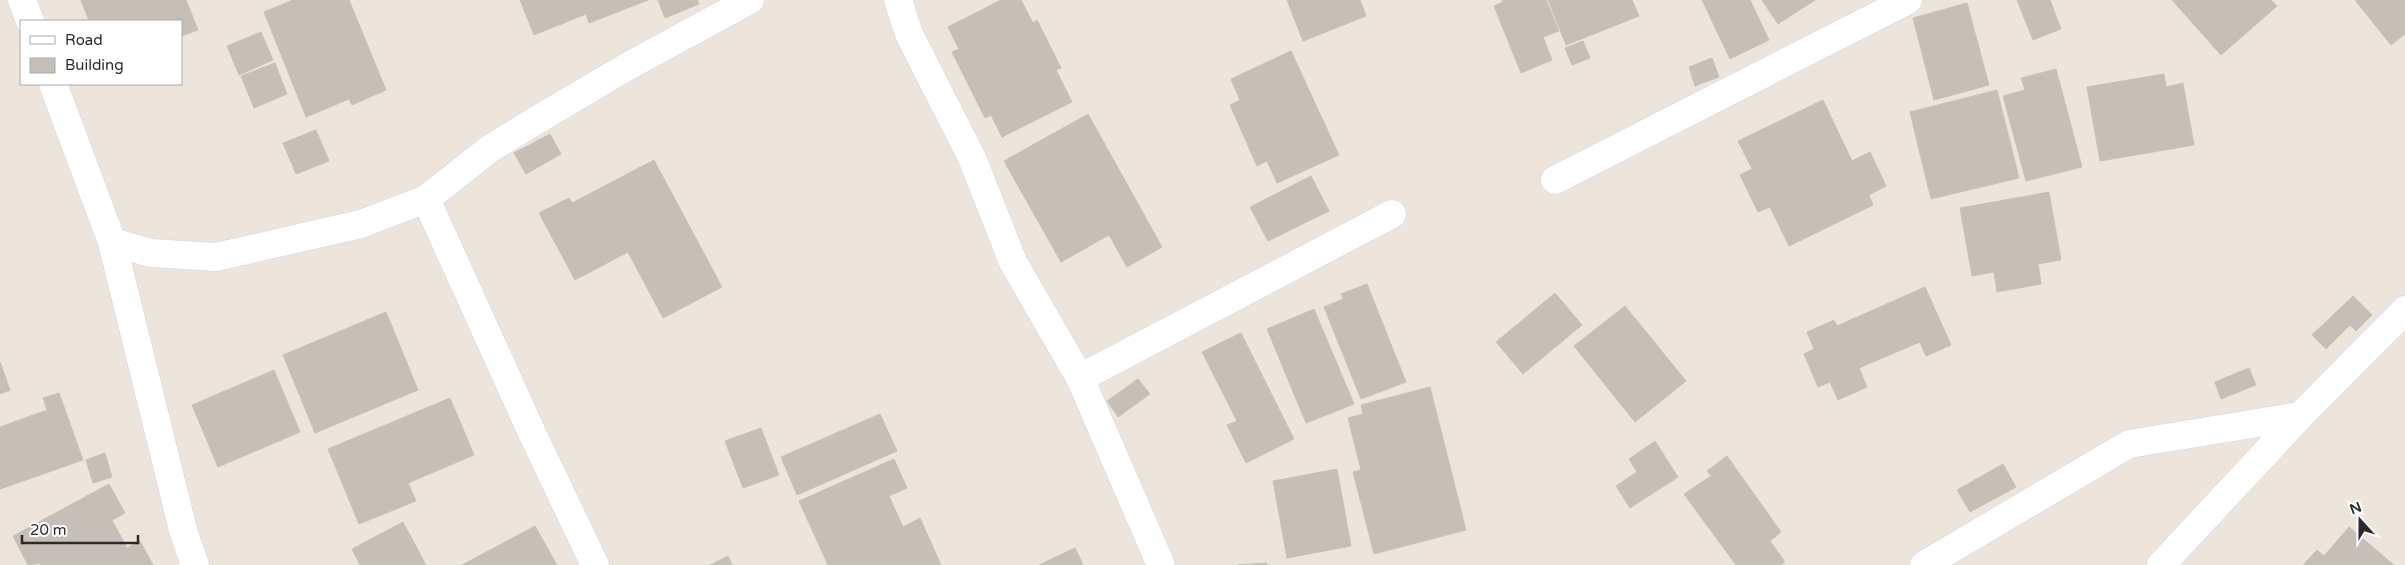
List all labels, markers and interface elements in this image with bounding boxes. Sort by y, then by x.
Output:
legend [20,20,182,85]
text: Road [65,31,103,49]
text: Building [65,56,124,74]
north arrow [2335,495,2385,545]
text: N [2347,498,2364,518]
scale bar [22,512,139,544]
text: 20 m [30,521,67,539]

